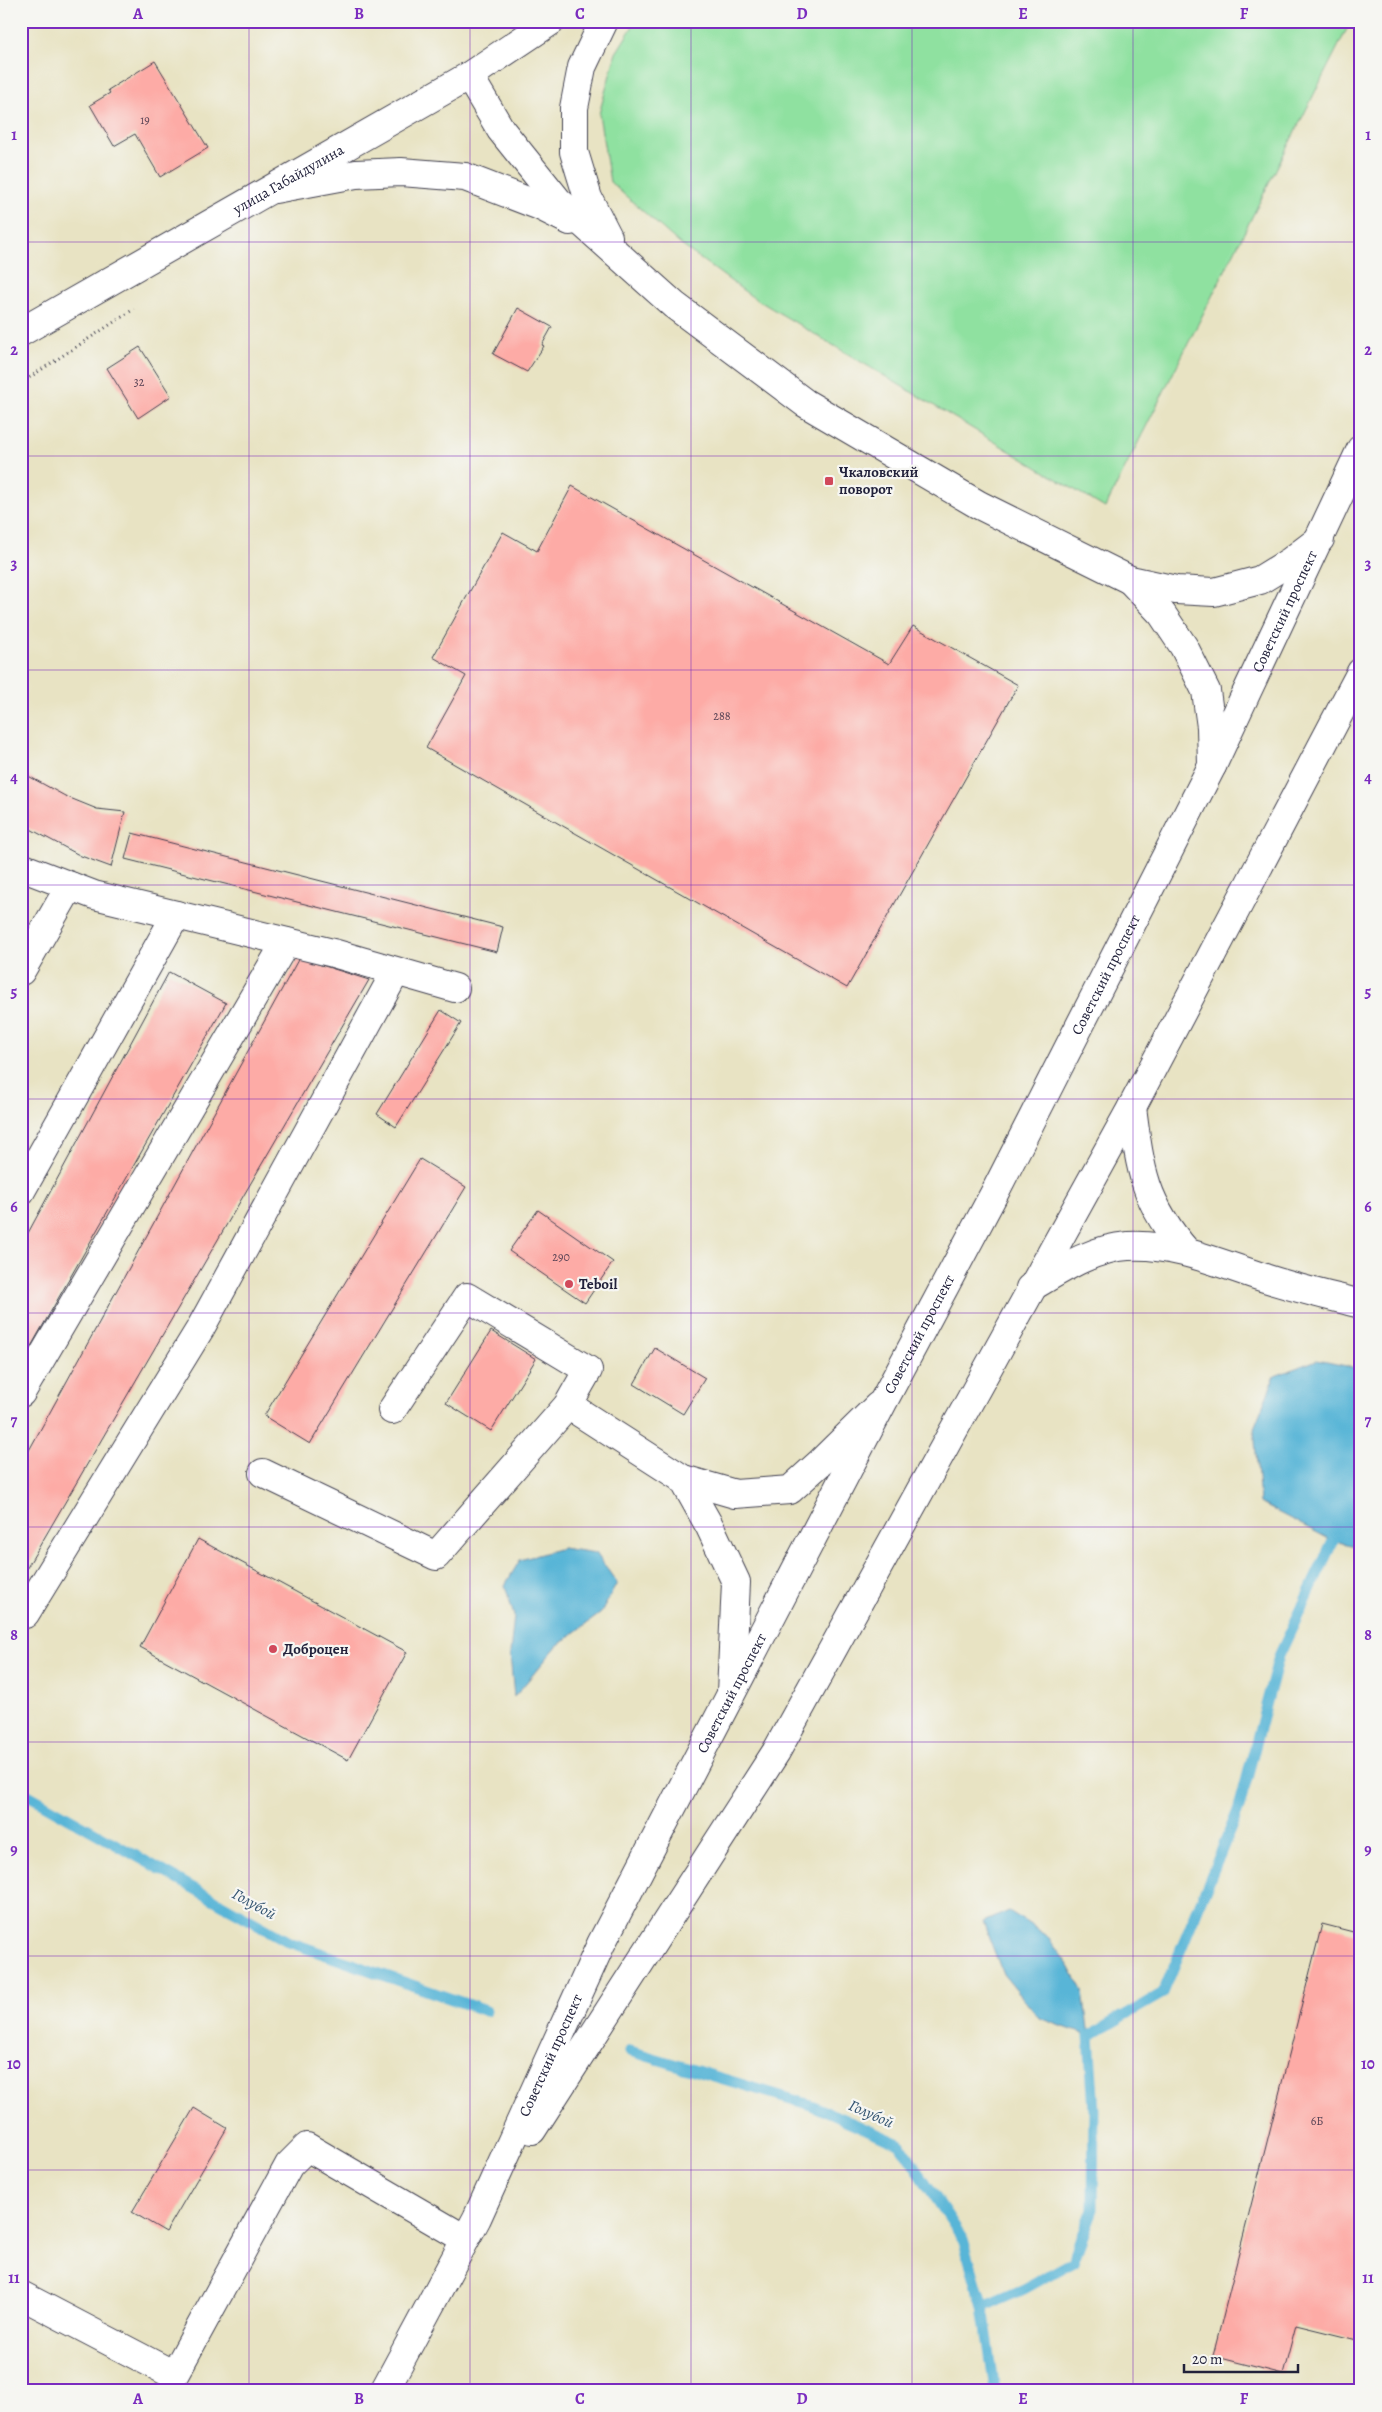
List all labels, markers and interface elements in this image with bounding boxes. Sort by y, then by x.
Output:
text: A [132,3,144,25]
text: B [354,3,364,25]
text: C [575,3,585,25]
text: D [796,3,808,25]
text: E [1018,3,1028,25]
text: F [1240,3,1249,25]
house number: 19 [140,112,150,128]
text: 1 [11,124,17,146]
text: 1 [1365,124,1371,146]
street label: улица Габайдулина [229,140,347,219]
text: 2 [10,339,18,361]
text: 2 [1364,339,1372,361]
house number: 32 [134,374,145,390]
place label: Чкаловский поворот [839,462,919,499]
marker: Чкаловский поворот [823,475,835,487]
street label: Советский проспект [1247,547,1322,676]
text: 3 [11,553,18,575]
text: 3 [1365,553,1372,575]
house number: 288 [713,708,731,724]
text: 4 [10,767,18,789]
text: 4 [1364,767,1372,789]
street label: Советский проспект [1067,911,1145,1038]
text: 5 [11,981,18,1003]
text: 5 [1365,981,1372,1003]
text: 6 [10,1196,18,1218]
text: 6 [1364,1196,1372,1218]
house number: 290 [552,1249,570,1265]
street label: Советский проспект [879,1271,959,1397]
place label: Teboil [579,1274,617,1294]
marker: Teboil [563,1278,575,1290]
text: 7 [11,1410,18,1432]
text: 7 [1365,1410,1372,1432]
text: 8 [10,1624,18,1646]
text: 8 [1364,1624,1372,1646]
street label: Советский проспект [692,1629,771,1757]
place label: Доброцен [283,1639,349,1659]
marker: Доброцен [267,1643,279,1655]
text: 9 [10,1839,18,1861]
text: 9 [1364,1839,1372,1861]
water label: Голубой [228,1883,280,1925]
street label: Советский проспект [514,1990,587,2120]
text: 10 [7,2053,21,2075]
text: 10 [1361,2053,1375,2075]
water label: Голубой [845,2094,897,2134]
house number: 6Б [1311,2113,1323,2129]
text: 11 [8,2267,20,2289]
text: 11 [1362,2267,1374,2289]
scale bar [1184,2342,1298,2374]
text: 20 m [1192,2349,1223,2369]
text: A [132,2388,144,2410]
text: B [354,2388,364,2410]
text: C [575,2388,585,2410]
text: D [796,2388,808,2410]
text: E [1018,2388,1028,2410]
text: F [1240,2388,1249,2410]

